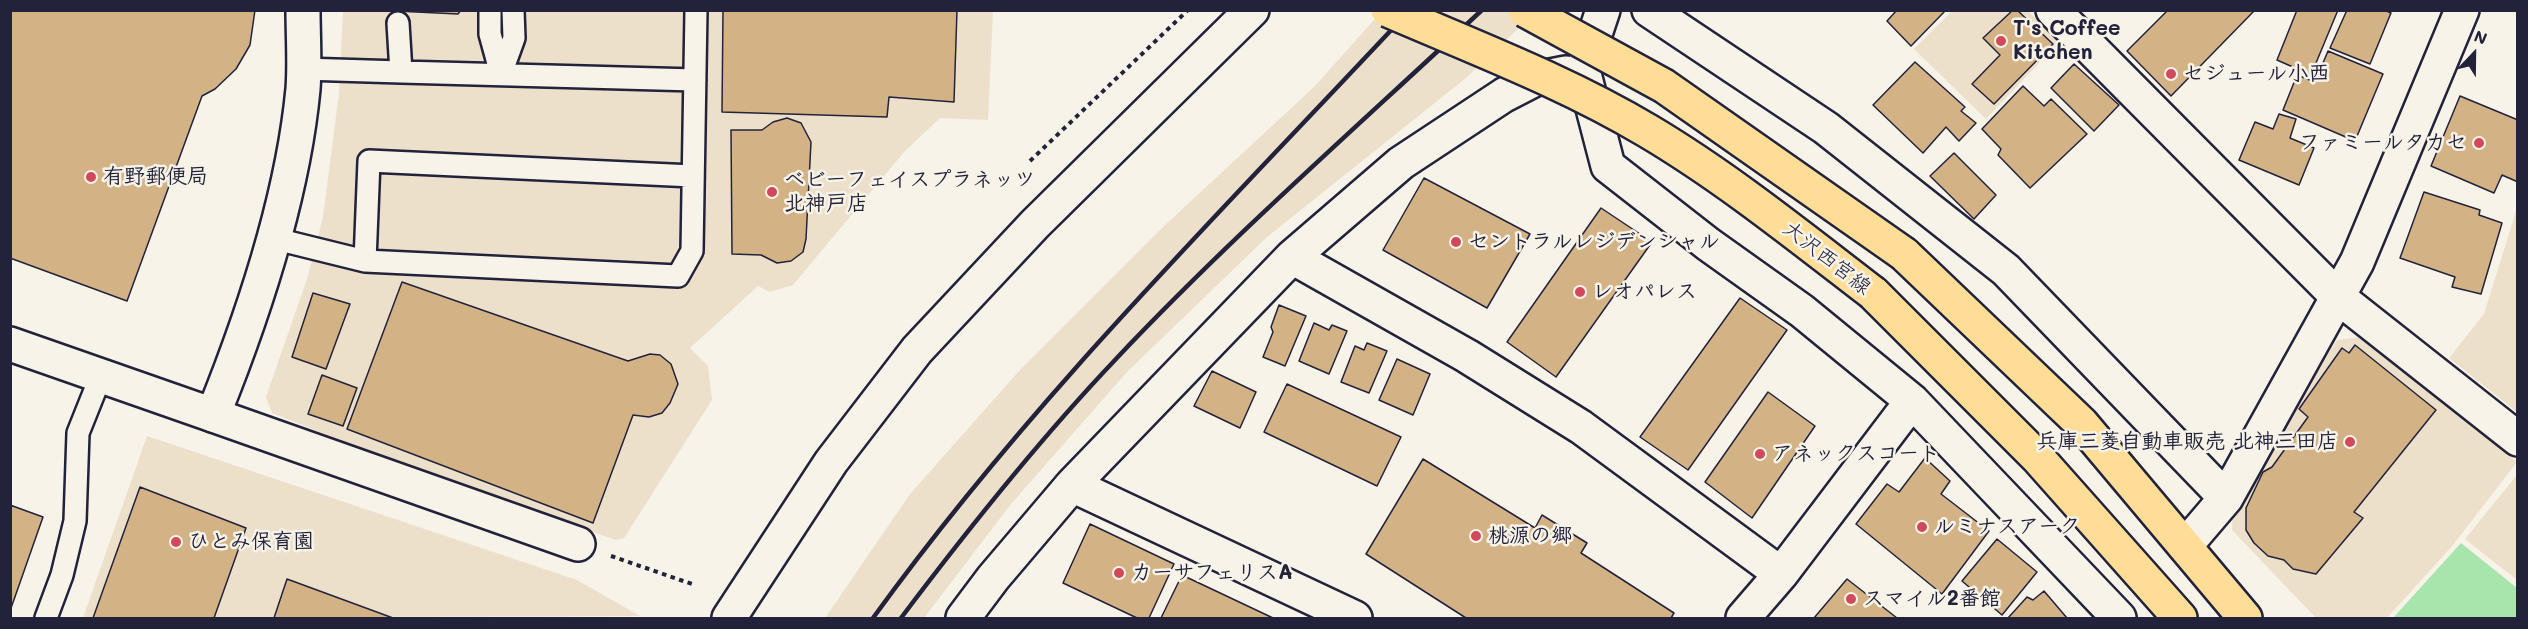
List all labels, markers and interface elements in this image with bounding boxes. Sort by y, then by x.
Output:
place label: T's Coffee Kitchen [2013,16,2120,66]
north arrow [2444,24,2504,84]
text: N [2471,25,2490,49]
marker: T's Coffee Kitchen [1994,34,2008,48]
place label: セジュール小西 [2183,61,2330,87]
marker: セジュール小西 [2164,67,2178,81]
place label: ファミールタカセ [2299,130,2467,156]
marker: ファミールタカセ [2472,136,2486,150]
place label: 有野郵便局 [103,164,208,190]
place label: ベビーフェイスプラネッツ 北神戸店 [784,167,1035,217]
marker: 有野郵便局 [84,170,98,184]
marker: ベビーフェイスプラネッツ 北神戸店 [765,185,779,199]
street label: 大沢西宮線 [1778,216,1876,300]
place label: セントラルレジデンシャル [1468,229,1720,255]
marker: セントラルレジデンシャル [1449,235,1463,249]
place label: レオパレス [1592,279,1697,305]
marker: レオパレス [1573,285,1587,299]
place label: 兵庫三菱自動車販売 北神三田店 [2036,429,2338,455]
marker: 兵庫三菱自動車販売 北神三田店 [2343,435,2357,449]
place label: アネックスコート [1772,441,1940,467]
marker: アネックスコート [1753,447,1767,461]
place label: ルミナスアーク [1934,514,2080,540]
marker: ルミナスアーク [1915,520,1929,534]
place label: 桃源の郷 [1488,523,1572,549]
place label: ひとみ保育園 [188,529,314,555]
marker: 桃源の郷 [1469,529,1483,543]
marker: ひとみ保育園 [169,535,183,549]
place label: カーサフェリスA [1131,560,1293,586]
marker: カーサフェリスA [1112,566,1126,580]
place label: スマイル2番館 [1863,586,2001,612]
marker: スマイル2番館 [1844,592,1858,606]

